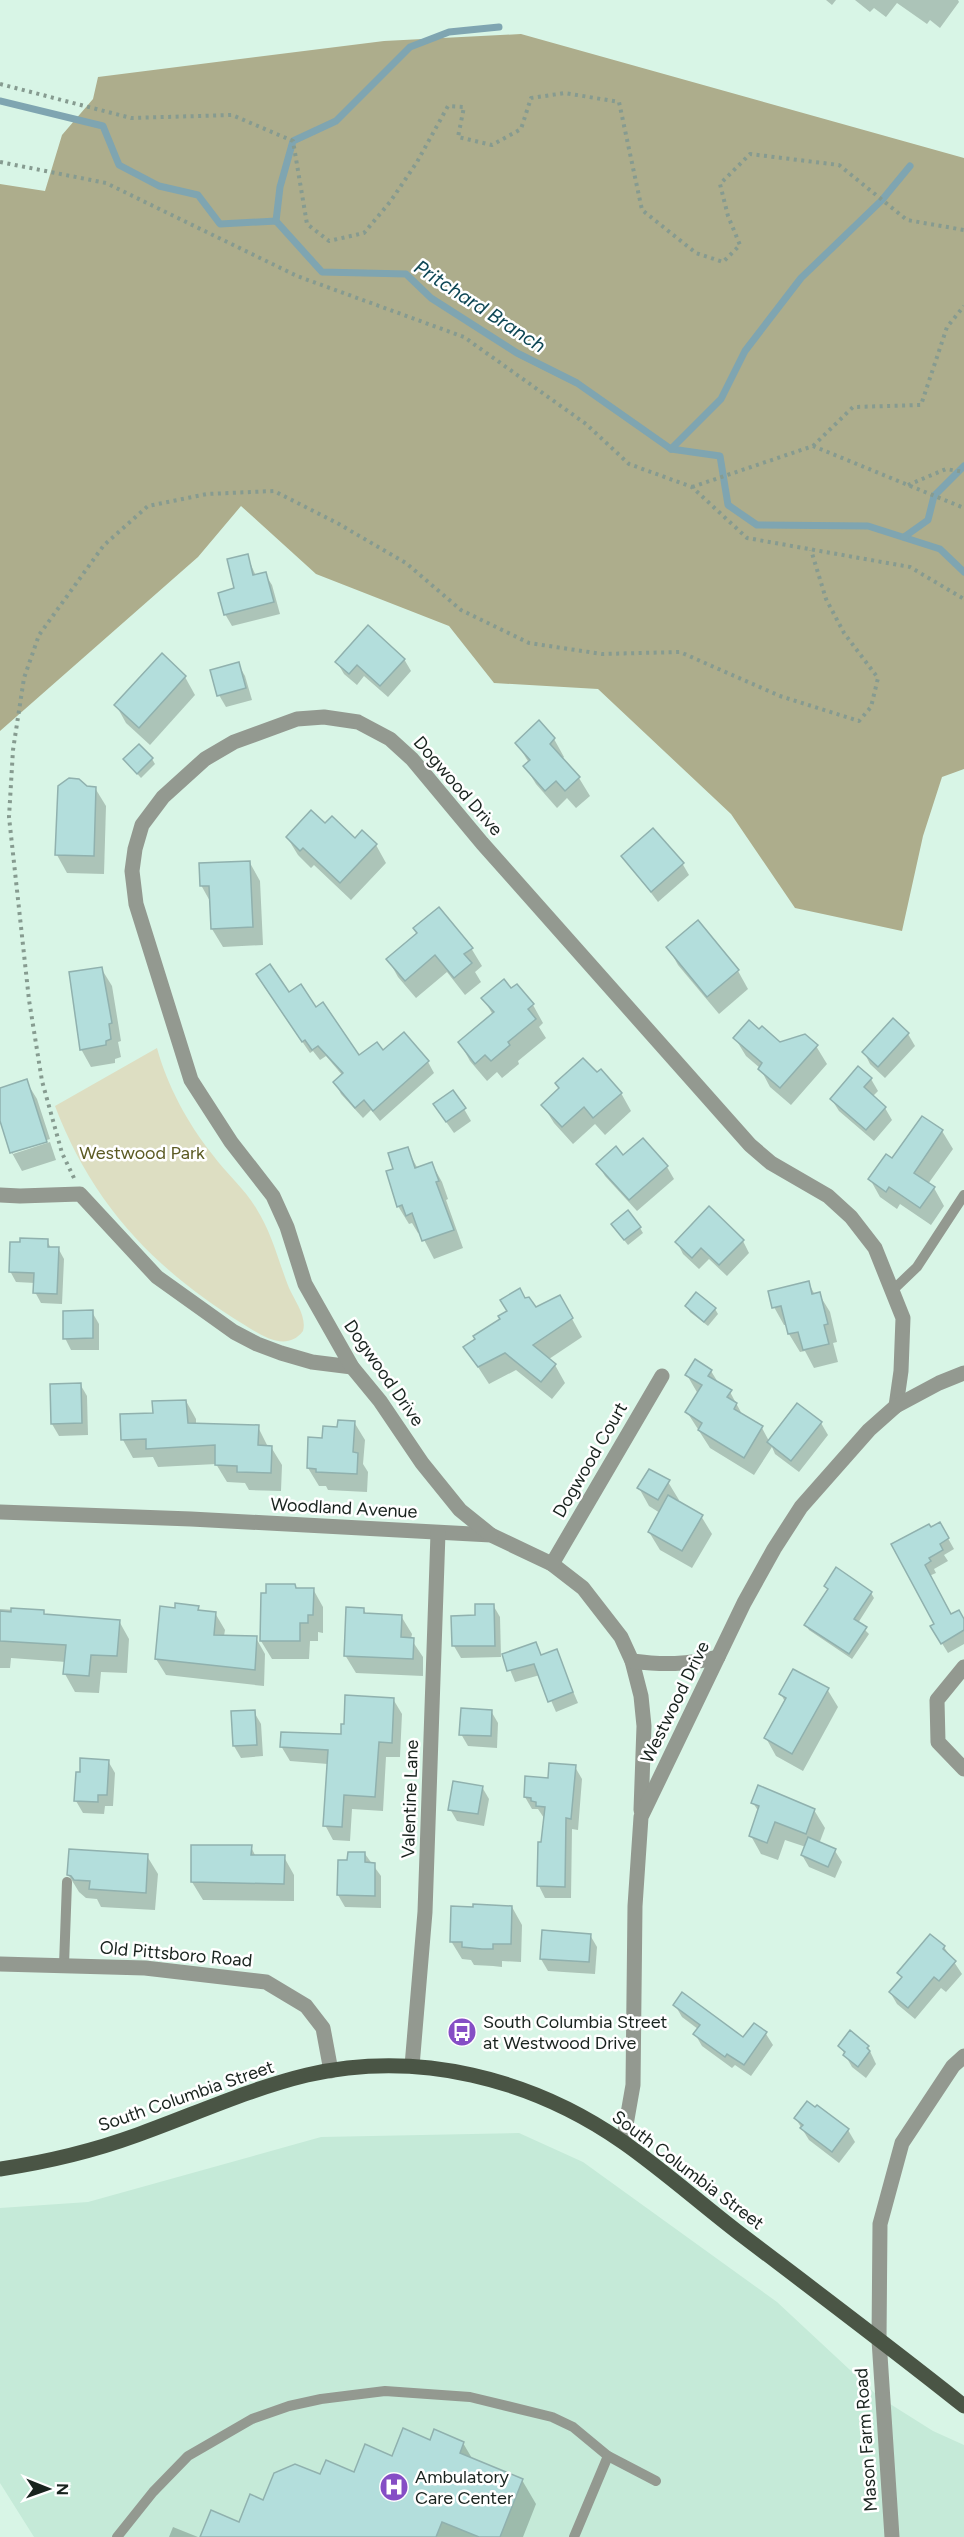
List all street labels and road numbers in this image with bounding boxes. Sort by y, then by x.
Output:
street label: Dogwood Drive [409,732,507,840]
street label: Dogwood Drive [339,1316,429,1431]
street label: Dogwood Court [548,1398,632,1522]
street label: Woodland Avenue [270,1493,418,1523]
street label: Westwood Drive [636,1637,714,1767]
street label: Valentine Lane [397,1739,423,1859]
street label: Old Pittsboro Road [99,1936,253,1972]
street label: South Columbia Street [95,2056,277,2136]
street label: South Columbia Street [608,2106,768,2234]
street label: Mason Farm Road [850,2367,882,2513]

